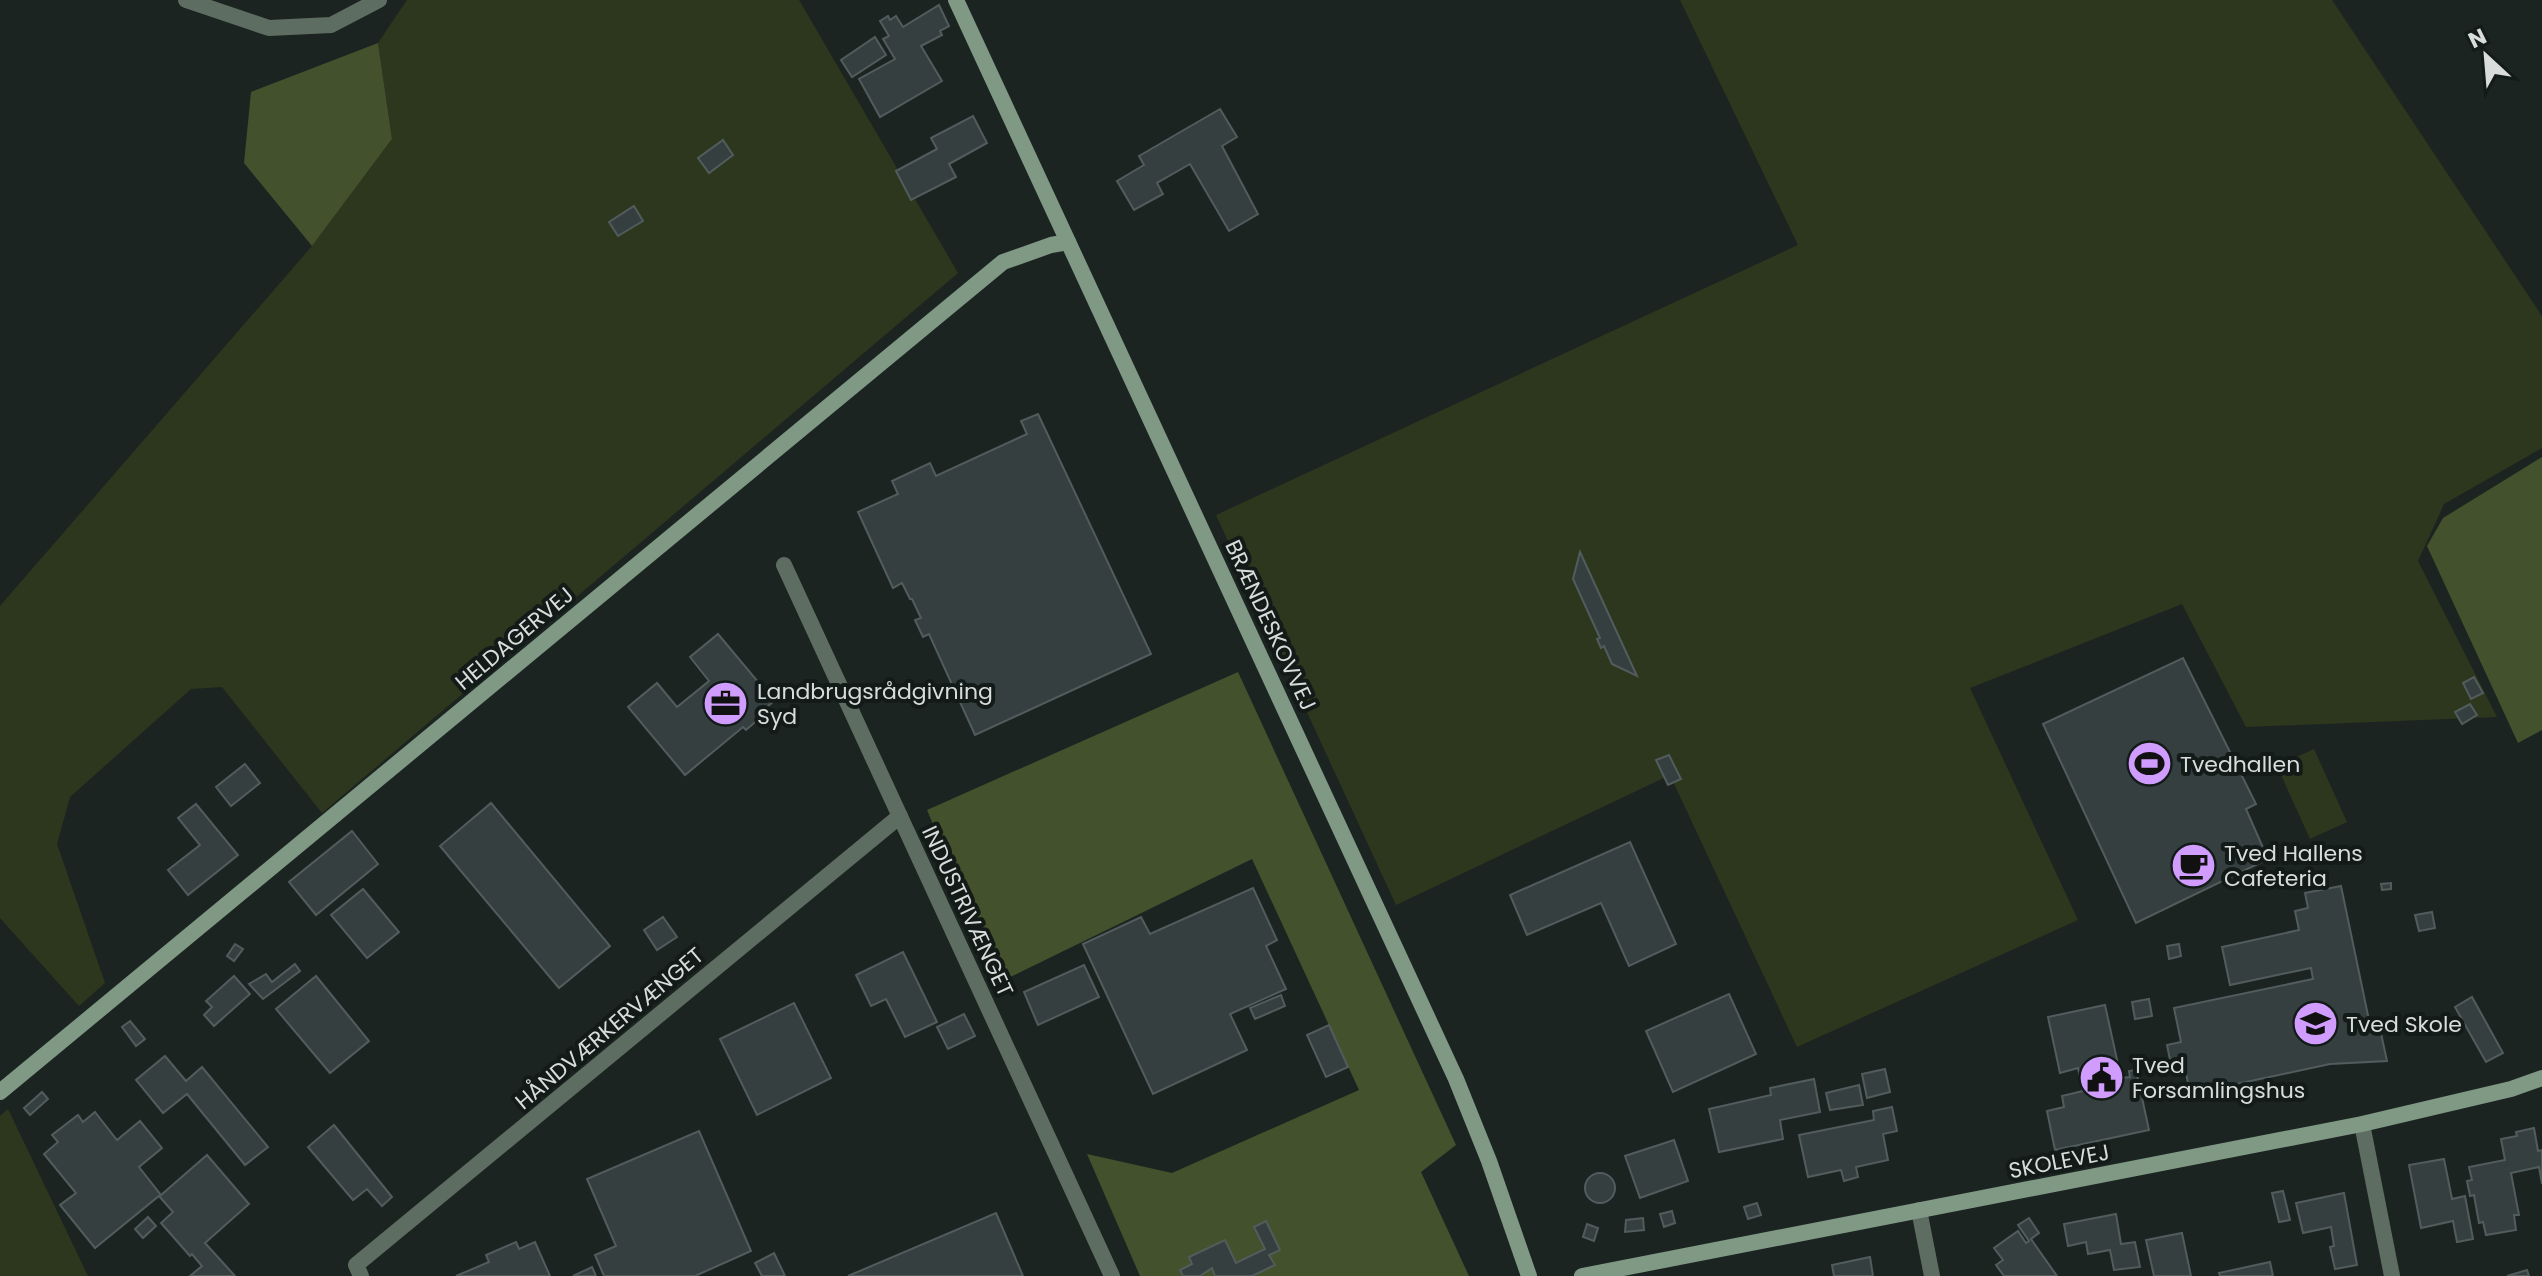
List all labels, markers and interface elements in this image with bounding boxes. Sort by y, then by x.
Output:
north arrow [2446,16,2526,96]
text: N [2463,21,2492,56]
street label: BRÆNDESKOVVEJ [1217,535,1324,716]
street label: HELDAGERVEJ [448,580,580,697]
place label: Landbrugsrådgivning Syd [757,676,993,732]
office icon: Landbrugsrådgivning Syd [702,680,750,728]
sports icon: Tvedhallen [2125,740,2173,788]
place label: Tvedhallen [2180,749,2300,780]
street label: INDUSTRIVÆNGET [914,821,1021,1002]
place label: Tved Hallens Cafeteria [2224,838,2363,894]
cafe icon: Tved Hallens Cafeteria [2169,842,2217,890]
street label: HÅNDVÆRKERVÆNGET [508,940,710,1117]
school or university icon: Tved Skole [2291,1000,2339,1048]
place label: Tved Skole [2346,1009,2462,1040]
place label: Tved Forsamlingshus [2132,1050,2305,1106]
public building icon: Tved Forsamlingshus [2077,1054,2125,1102]
street label: SKOLEVEJ [2006,1137,2112,1186]

